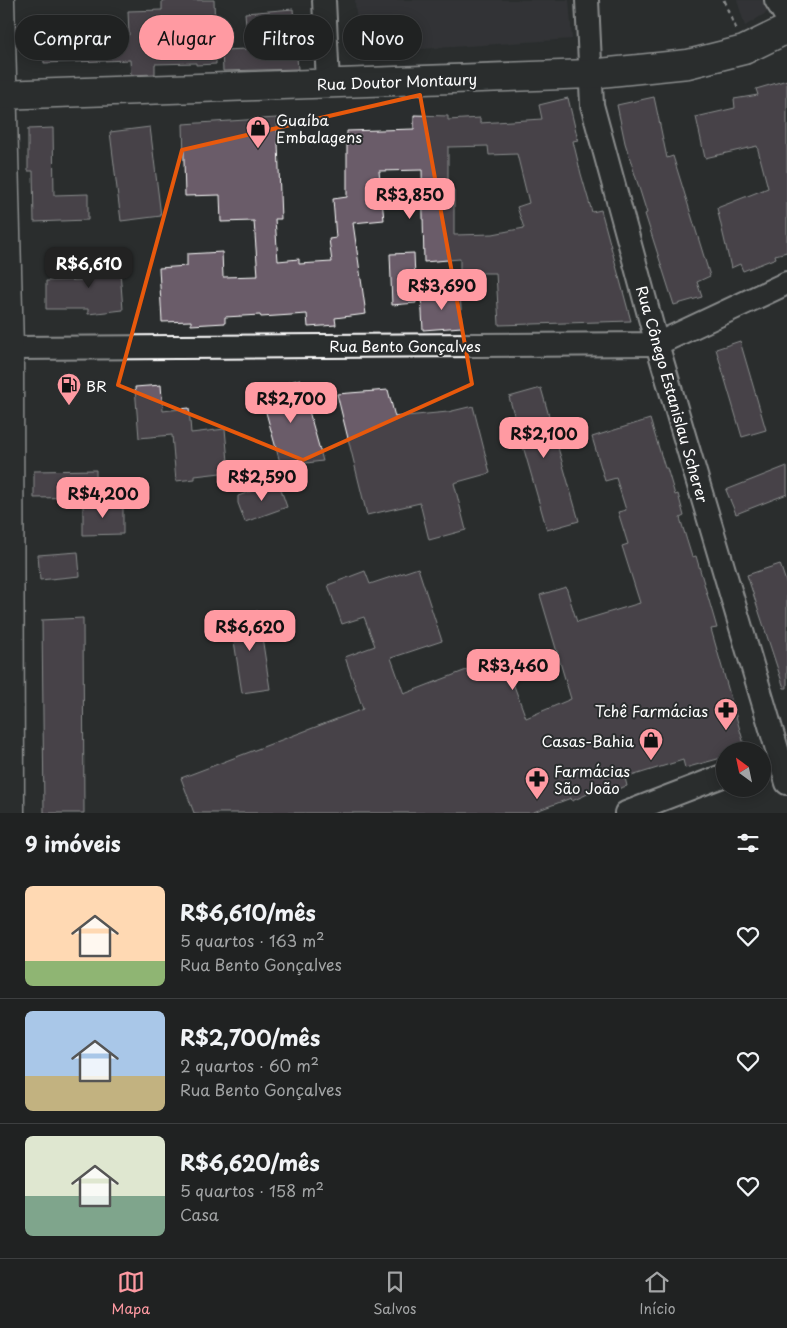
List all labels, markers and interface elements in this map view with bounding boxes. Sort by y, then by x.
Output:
chip: Comprar [15,15,129,60]
chip: Alugar [139,15,234,60]
chip: Filtros [244,15,333,60]
chip: Novo [343,15,422,60]
street label: Rua Doutor Montaury [316,67,478,95]
place label: Guaíba Embalagens [276,108,362,148]
shop icon: Guaíba Embalagens [245,115,271,149]
pin: R$3,850 [364,178,456,220]
text: R$3,850 [376,182,444,206]
pin: R$6,610 [43,246,135,289]
text: R$6,610 [56,251,122,275]
pin: R$3,690 [396,268,488,311]
text: R$3,690 [408,273,476,297]
street label: Rua Cônego Estanislau Scherer [631,283,715,505]
street label: Rua Bento Gonçalves [329,334,481,357]
fuel station icon: BR [56,372,82,406]
place label: BR [86,374,107,397]
pin: R$2,700 [245,382,337,424]
text: R$2,700 [256,386,326,410]
pin: R$2,100 [498,416,590,459]
text: R$2,100 [510,421,578,445]
pin: R$2,590 [216,460,308,502]
text: R$2,590 [228,464,296,488]
pin: R$4,200 [57,476,149,519]
text: R$4,200 [67,481,139,505]
pin: R$6,620 [204,610,296,652]
text: R$6,620 [215,614,285,638]
pin: R$3,460 [467,648,559,691]
text: R$3,460 [478,653,548,677]
pharmacy icon: Tchê Farmácias [713,697,739,731]
place label: Tchê Farmácias [595,699,708,722]
shop icon: Casas-Bahia [638,727,664,761]
place label: Casas-Bahia [541,729,635,752]
north arrow [716,742,771,798]
map controls [716,742,771,797]
place label: Farmácias São João [554,759,630,799]
pharmacy icon: Farmácias São João [524,766,550,800]
text: 9 imóveis [25,827,121,859]
icon: filters [734,829,762,857]
text: R$6,610/mês [180,896,316,928]
icon: home [65,906,125,966]
icon: heart [734,922,762,950]
text: 5 quartos · 163 m² [180,928,324,952]
text: Rua Bento Gonçalves [180,952,342,976]
text: R$2,700/mês [180,1021,320,1053]
icon: home [65,1031,125,1091]
icon: heart [734,1047,762,1075]
text: 2 quartos · 60 m² [180,1053,319,1077]
text: Rua Bento Gonçalves [180,1077,342,1101]
text: R$6,620/mês [180,1146,320,1178]
icon: home [65,1156,125,1216]
icon: heart [734,1172,762,1200]
text: 5 quartos · 158 m² [180,1178,324,1202]
text: Casa [180,1202,219,1226]
tab: Mapa [112,1268,150,1319]
tab: Salvos [373,1268,416,1319]
tab: Início [639,1268,675,1319]

